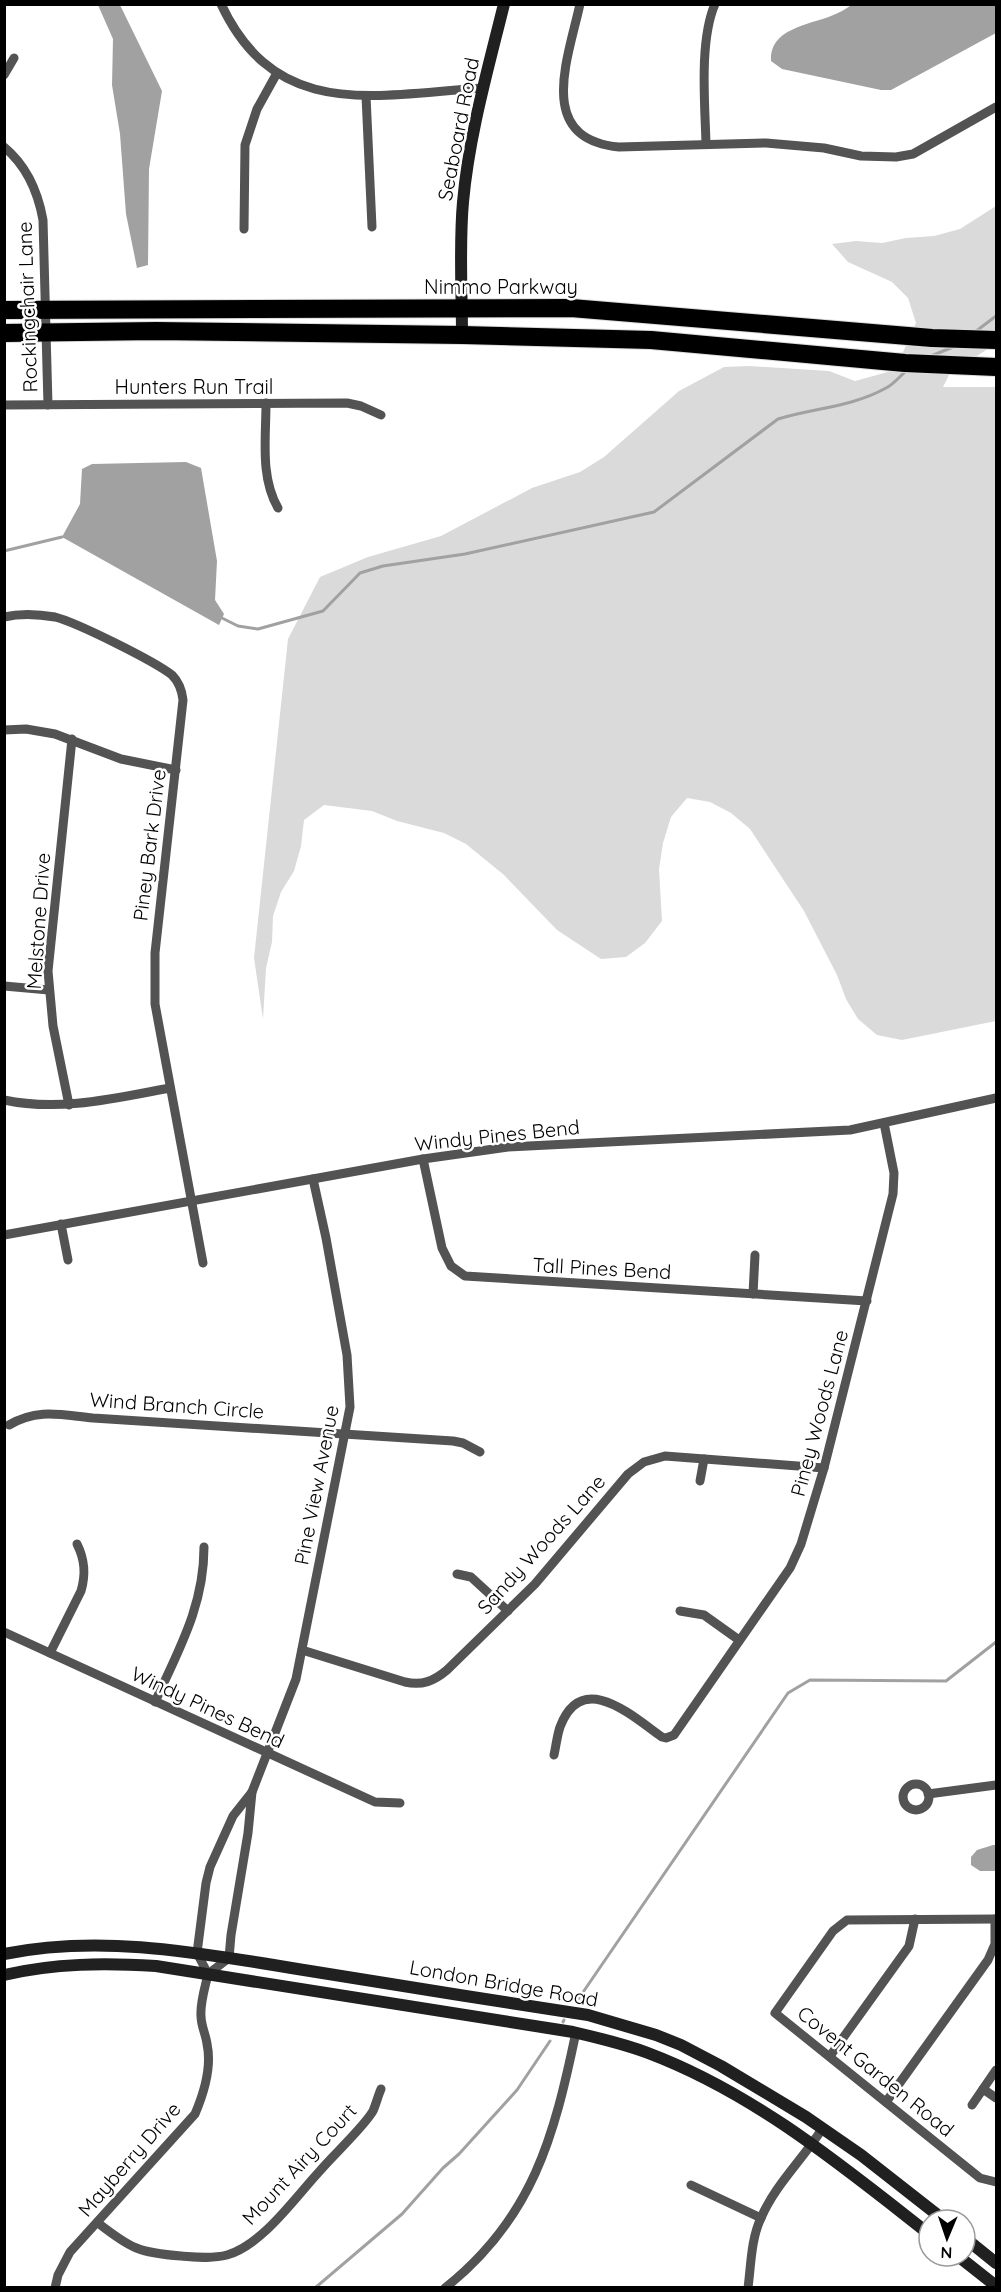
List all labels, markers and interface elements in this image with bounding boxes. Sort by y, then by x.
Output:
street label: Seaboard Road [432,55,484,203]
street label: Rockingchair Lane [12,221,42,393]
street label: Nimmo Parkway [424,274,578,299]
street label: Hunters Run Trail [115,374,273,399]
street label: Piney Bark Drive [127,768,171,922]
street label: Melstone Drive [21,852,55,990]
street label: Windy Pines Bend [413,1114,581,1156]
street label: Tall Pines Bend [532,1252,672,1284]
street label: Piney Woods Lane [785,1327,853,1499]
street label: Wind Branch Circle [89,1386,265,1424]
street label: Pine View Avenue [288,1403,344,1567]
street label: Sandy Woods Lane [472,1469,610,1619]
street label: Windy Pines Bend [128,1661,288,1753]
street label: London Bridge Road [408,1954,600,2012]
street label: Covent Garden Road [793,2000,959,2142]
street label: Mayberry Drive [72,2097,186,2221]
street label: Mount Airy Court [236,2098,362,2230]
north arrow [917,2208,977,2268]
text: N [940,2243,953,2263]

